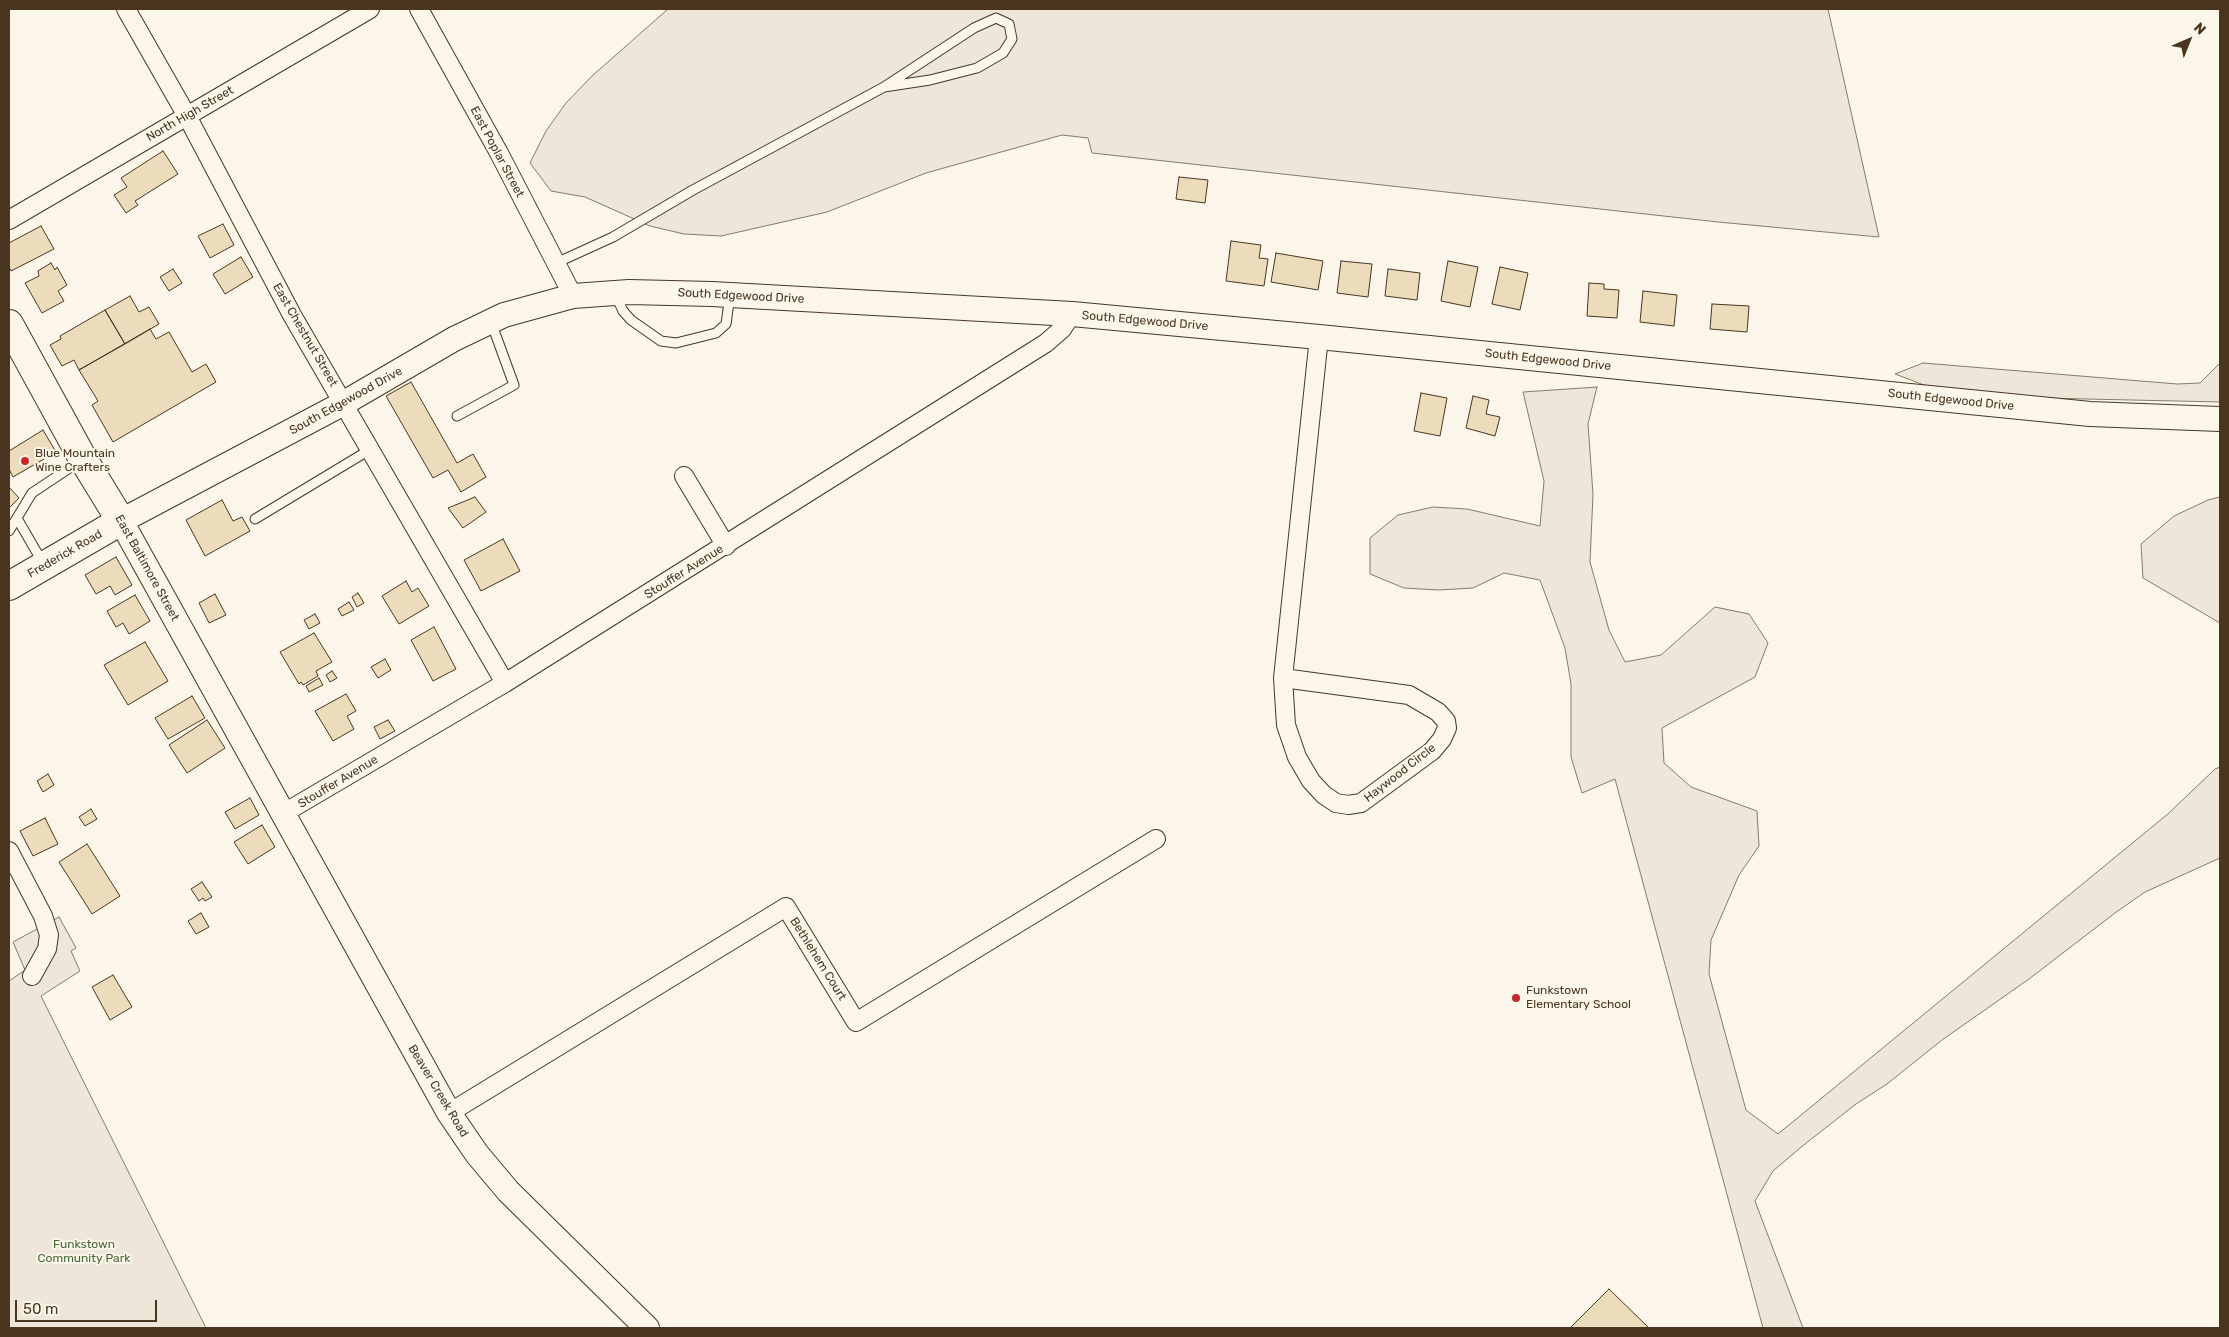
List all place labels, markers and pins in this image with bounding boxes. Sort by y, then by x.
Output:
place label: Blue Mountain Wine Crafters [35,447,115,475]
marker: Blue Mountain Wine Crafters [19,455,31,467]
place label: Funkstown Elementary School [1526,984,1631,1012]
marker: Funkstown Elementary School [1510,992,1522,1004]

